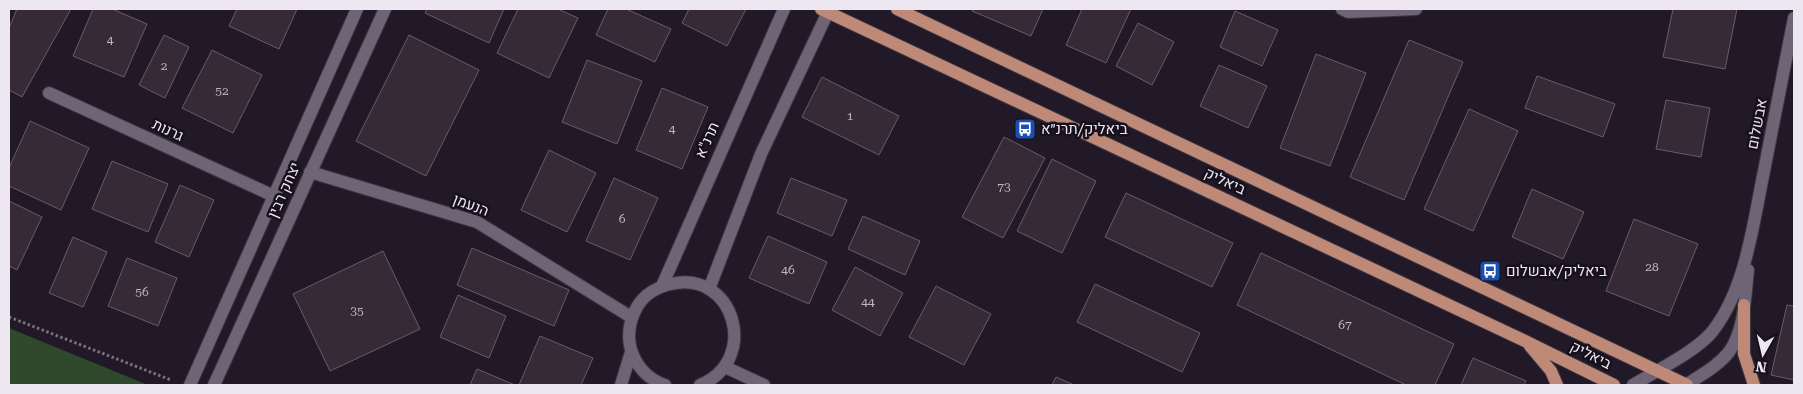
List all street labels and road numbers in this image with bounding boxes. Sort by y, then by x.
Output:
street label: אבשלום [1743,97,1771,151]
street label: גרנות [150,115,187,145]
street label: תרנ"א [691,119,723,161]
street label: יצחק רבין [264,159,304,221]
street label: ביאליק [1201,164,1249,198]
street label: הנעמן [451,190,491,220]
street label: ביאליק [1567,337,1615,373]

